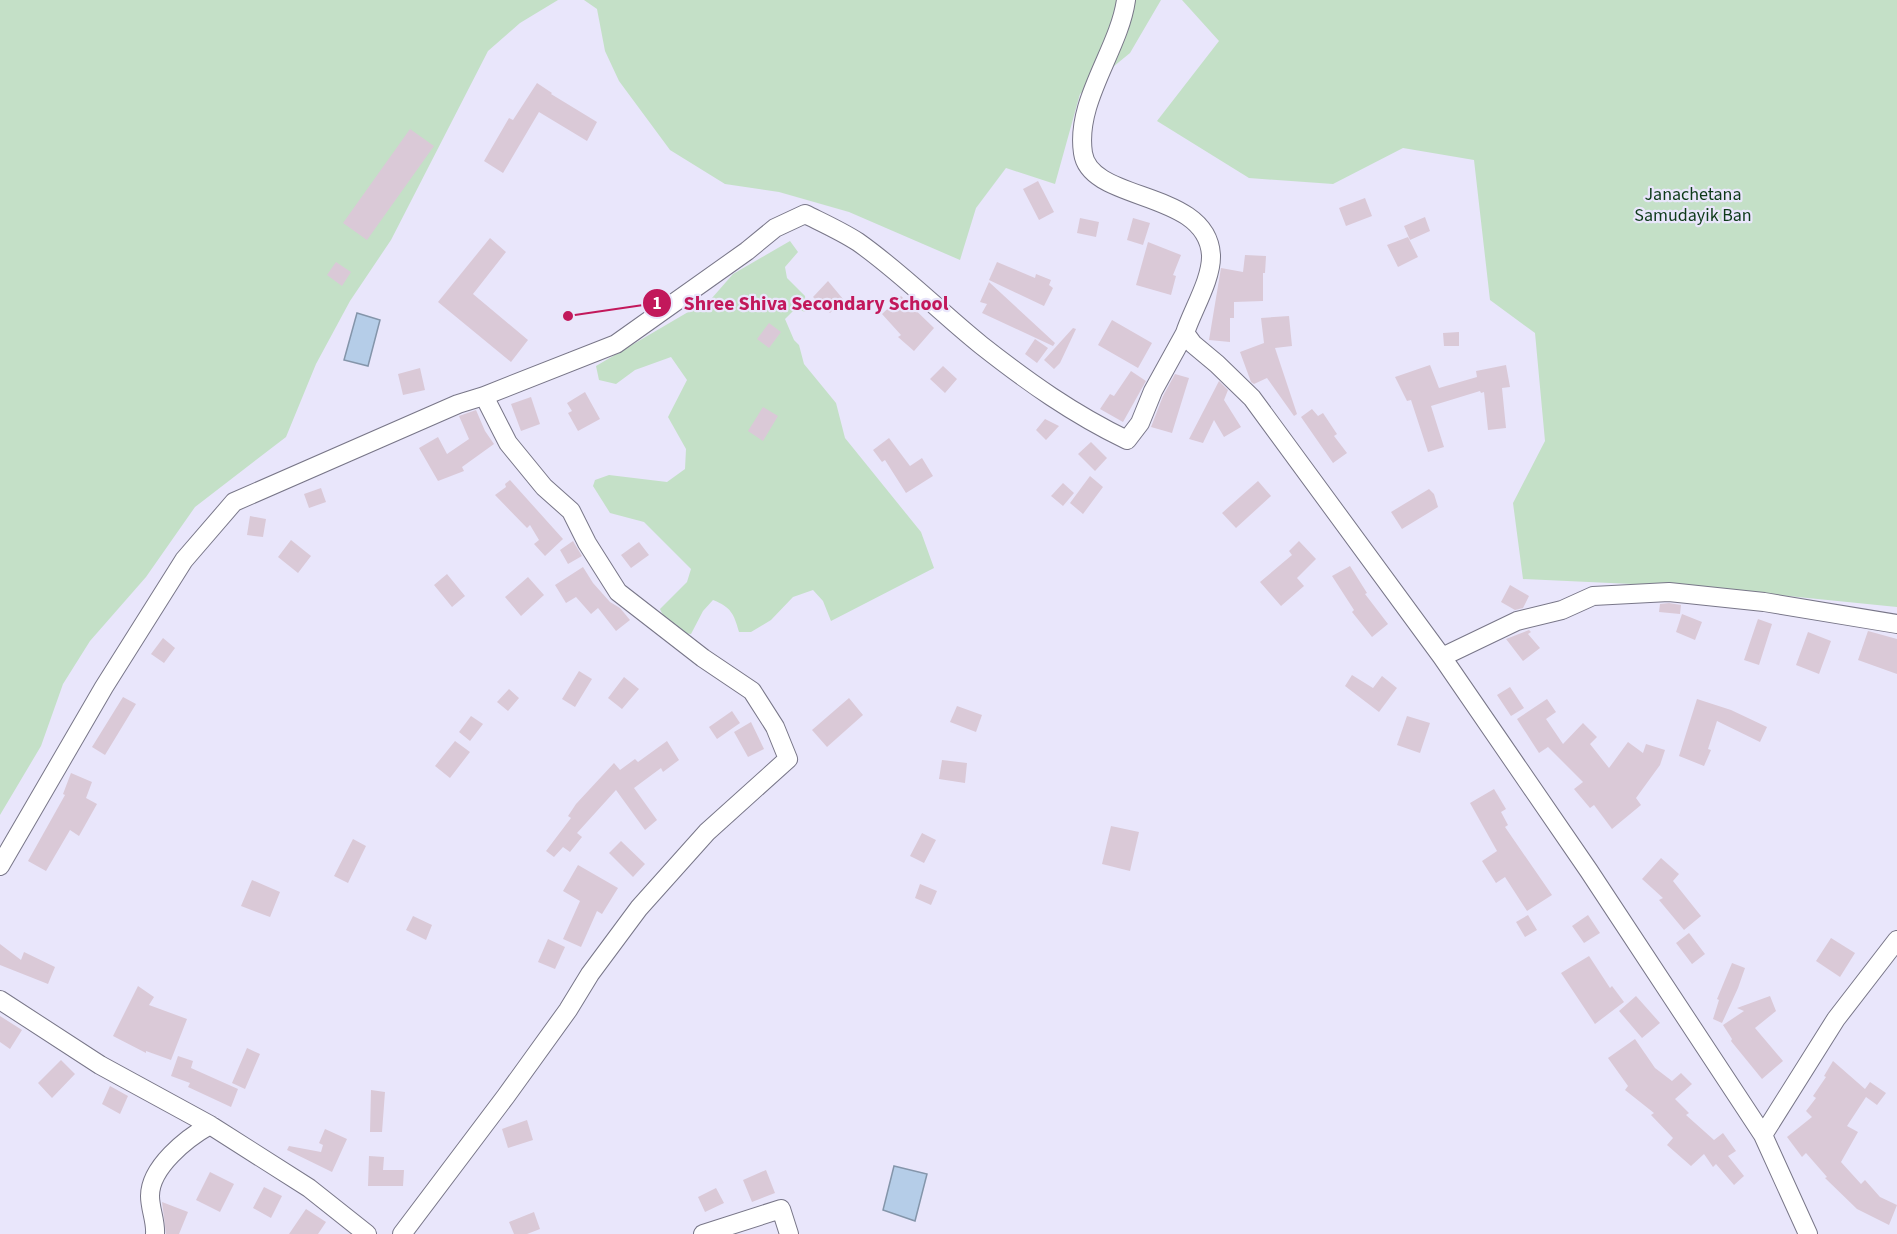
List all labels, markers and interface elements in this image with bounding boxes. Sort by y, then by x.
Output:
park label: Janachetana Samudayik Ban [1634,182,1752,228]
callout: Shree Shiva Secondary School [642,284,961,322]
text: Shree Shiva Secondary School [684,290,949,318]
text: 1 [652,291,662,316]

